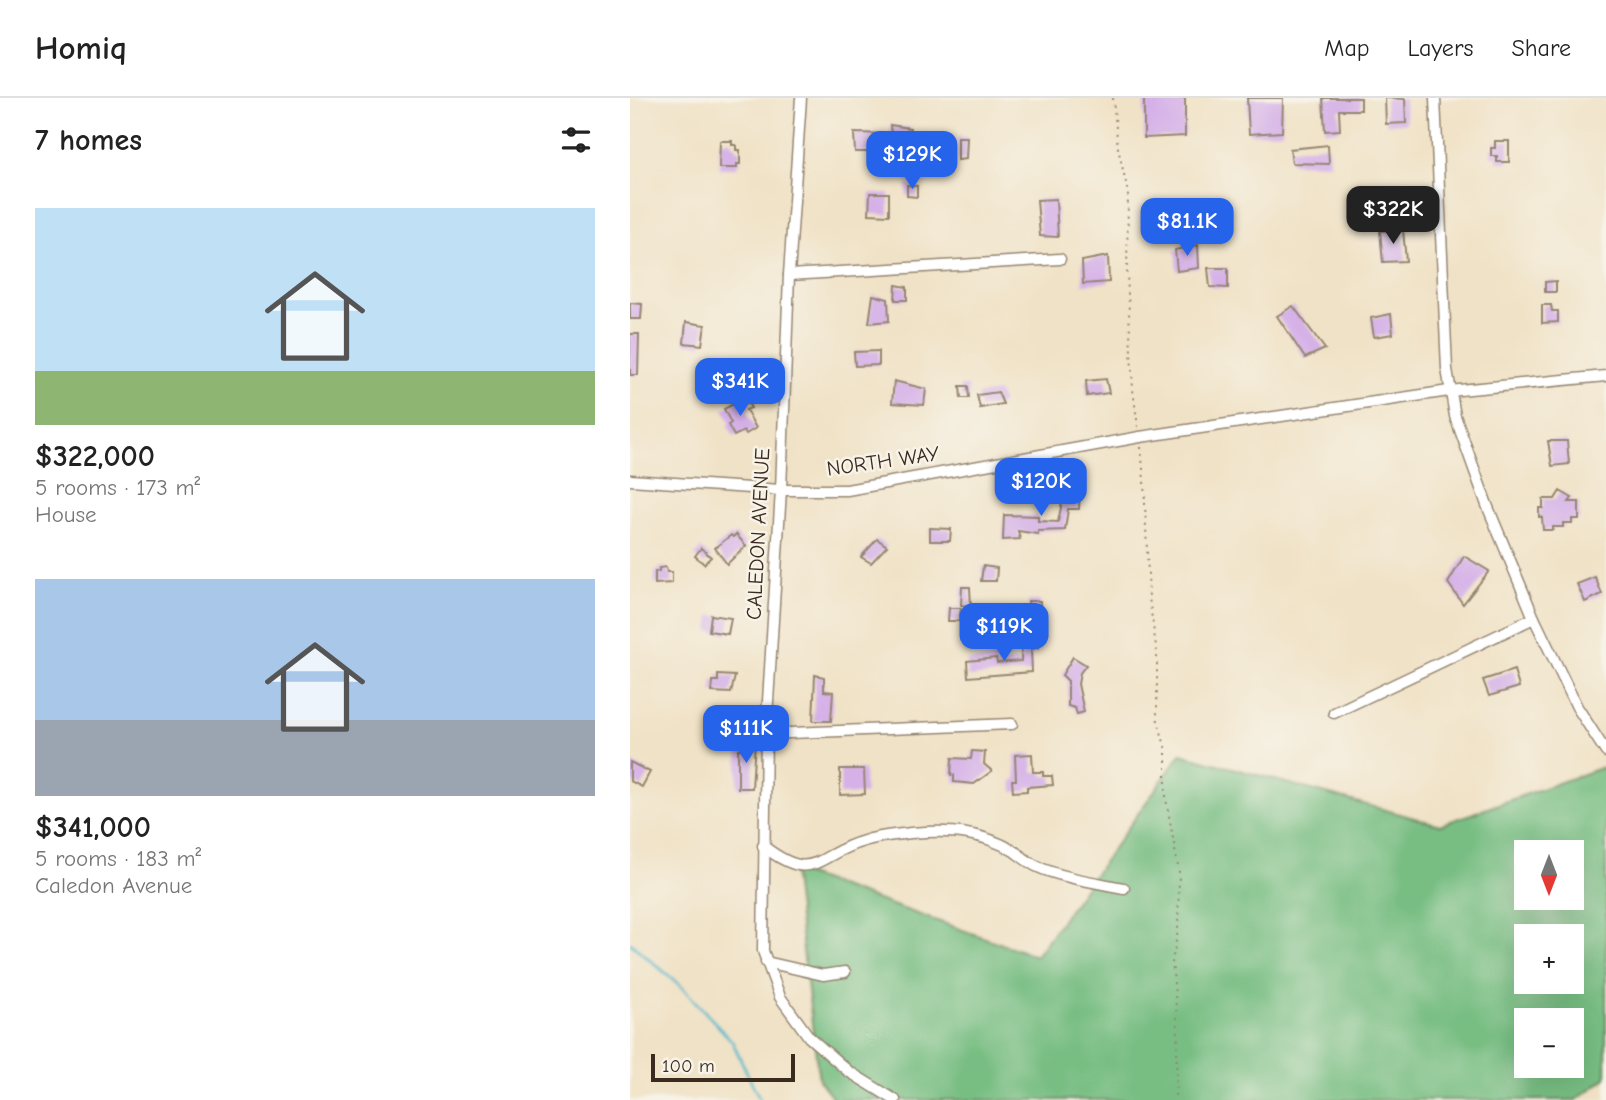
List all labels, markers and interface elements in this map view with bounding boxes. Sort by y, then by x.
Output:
text: Homiq [35,29,127,67]
text: Map [1324,34,1370,62]
text: Layers [1408,34,1473,62]
text: Share [1511,34,1571,62]
icon: filters [557,121,595,159]
text: 7 homes [35,123,142,158]
pin: $129K [863,132,961,191]
text: $129K [882,140,942,167]
pin: $322K [1344,186,1442,246]
text: $322K [1362,195,1424,222]
pin: $81.1K [1130,198,1244,258]
text: $81.1K [1157,207,1217,234]
icon: home [252,253,378,379]
pin: $341K [691,358,789,418]
text: $341K [711,367,769,394]
text: $322,000 [35,439,155,474]
street label: NORTH WAY [825,441,941,481]
street label: CALEDON AVENUE [742,447,774,621]
pin: $120K [992,458,1090,518]
text: $120K [1011,467,1071,494]
text: 5 rooms · 173 m² [35,474,200,501]
text: House [35,501,97,528]
pin: $119K [955,603,1053,663]
text: $119K [976,612,1032,639]
icon: home [252,624,378,750]
pin: $111K [697,706,795,765]
text: $111K [719,714,773,741]
text: $341,000 [35,810,151,845]
north arrow [1514,840,1584,910]
map controls [1514,840,1584,1078]
text: 5 rooms · 183 m² [35,845,201,872]
text: Caledon Avenue [35,872,192,899]
button: + [1514,924,1584,994]
button: − [1514,1008,1584,1078]
scale bar [651,1051,794,1083]
text: 100 m [662,1055,715,1077]

